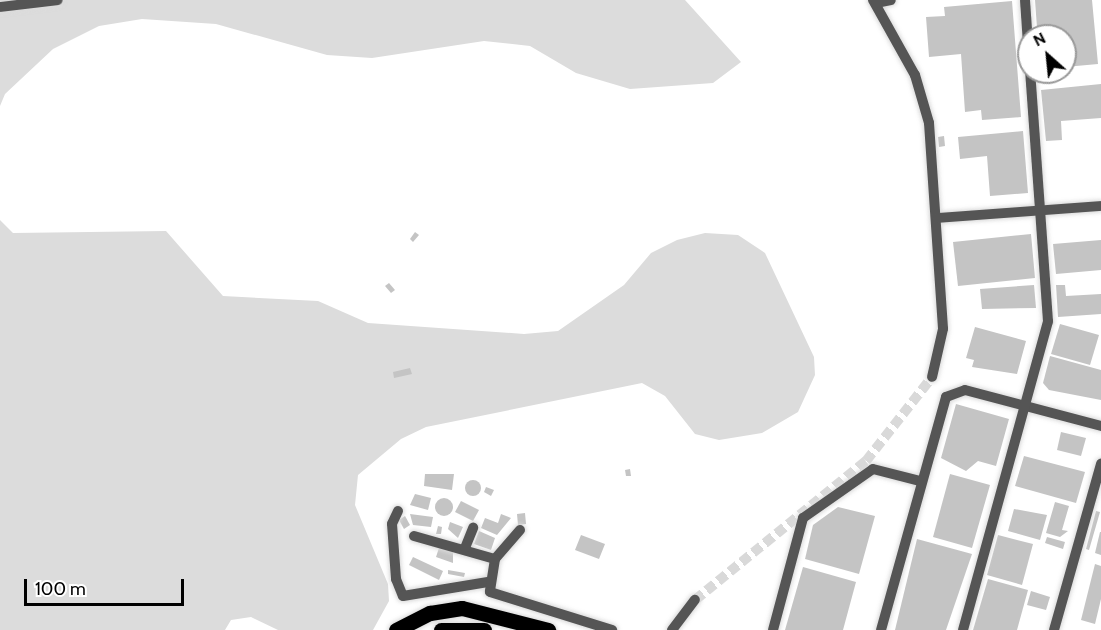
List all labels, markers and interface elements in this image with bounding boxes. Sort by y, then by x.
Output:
north arrow [1017,24,1077,84]
text: N [1030,28,1049,50]
scale bar [27,567,188,605]
text: 100 m [35,578,86,600]

